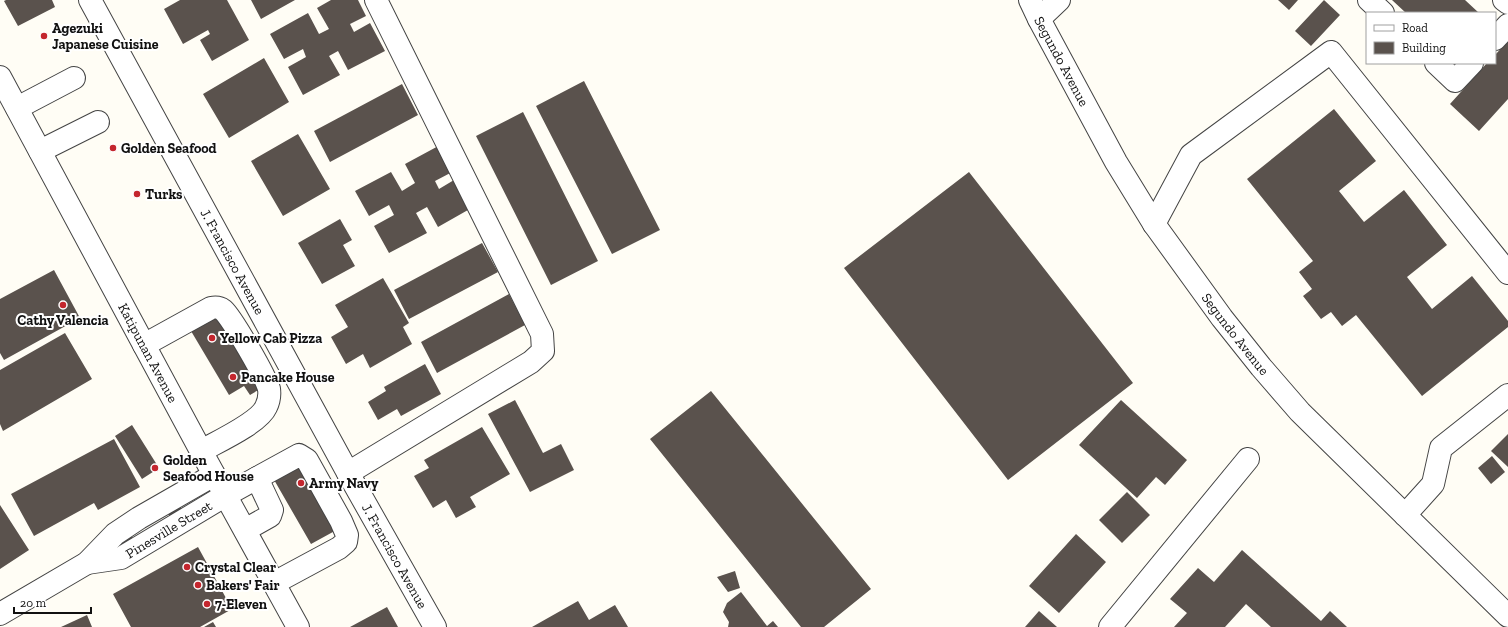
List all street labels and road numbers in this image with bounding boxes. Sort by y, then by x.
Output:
street label: Segundo Avenue [1030,14,1093,110]
street label: J. Francisco Avenue [197,206,268,318]
street label: Segundo Avenue [1198,290,1273,379]
street label: Katipunan Avenue [114,300,182,406]
street label: Pinesville Street [123,497,216,562]
street label: J. Francisco Avenue [358,501,431,612]

